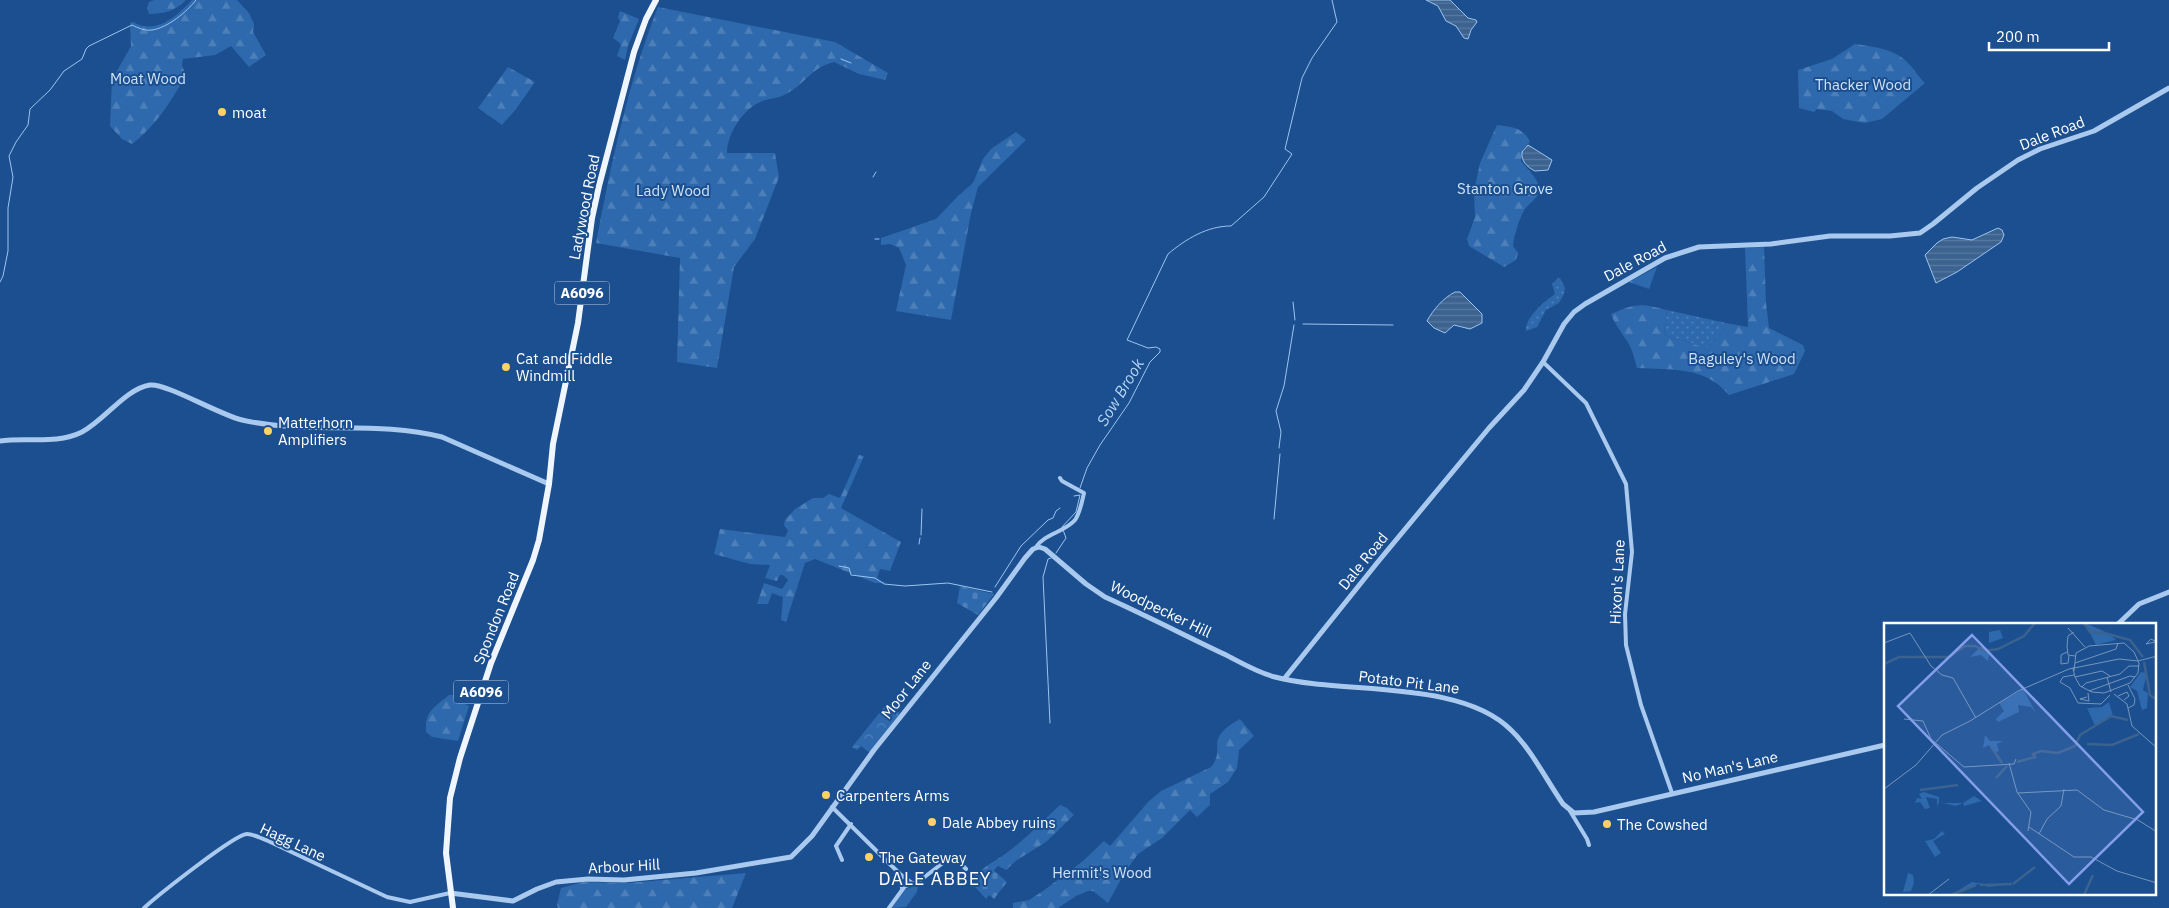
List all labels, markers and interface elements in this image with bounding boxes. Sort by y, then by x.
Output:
scale bar [1989,20,2109,52]
text: 200 m [1996,27,2040,46]
park label: Moat Wood [110,69,186,88]
park label: Thacker Wood [1815,75,1911,94]
place label: moat [232,103,267,122]
marker: moat [216,106,228,118]
street label: Dale Road [2017,112,2087,154]
street label: Ladywood Road [564,153,604,261]
park label: Stanton Grove [1457,179,1553,198]
park label: Lady Wood [636,181,710,200]
street label: Dale Road [1600,237,1670,285]
road number: A6096 [554,282,610,304]
place label: Cat and Fiddle Windmill [516,349,613,385]
park label: Baguley's Wood [1688,349,1796,368]
water label: Sow Brook [1092,354,1148,429]
marker: Cat and Fiddle Windmill [500,361,512,373]
place label: Matterhorn Amplifiers [278,413,353,449]
marker: Matterhorn Amplifiers [262,425,274,437]
street label: Dale Road [1334,528,1392,594]
street label: Hixon's Lane [1605,539,1629,625]
street label: Spondon Road [469,569,523,667]
street label: Woodpecker Hill [1107,576,1215,642]
inset map [1884,623,2156,896]
street label: Moor Lane [877,655,935,723]
street label: Potato Pit Lane [1357,666,1461,698]
road number: A6096 [454,680,508,704]
street label: No Man's Lane [1680,747,1780,787]
place label: Carpenters Arms [836,786,950,805]
marker: Carpenters Arms [820,789,832,801]
place label: Dale Abbey ruins [942,813,1056,832]
place label: The Cowshed [1617,815,1708,834]
marker: Dale Abbey ruins [926,816,938,828]
marker: The Cowshed [1601,818,1613,830]
street label: Hagg Lane [257,819,329,865]
place label: The Gateway [879,848,967,867]
marker: The Gateway [863,851,875,863]
street label: Arbour Hill [587,855,661,877]
park label: Hermit's Wood [1052,863,1152,882]
district label: DALE ABBEY [878,867,992,890]

